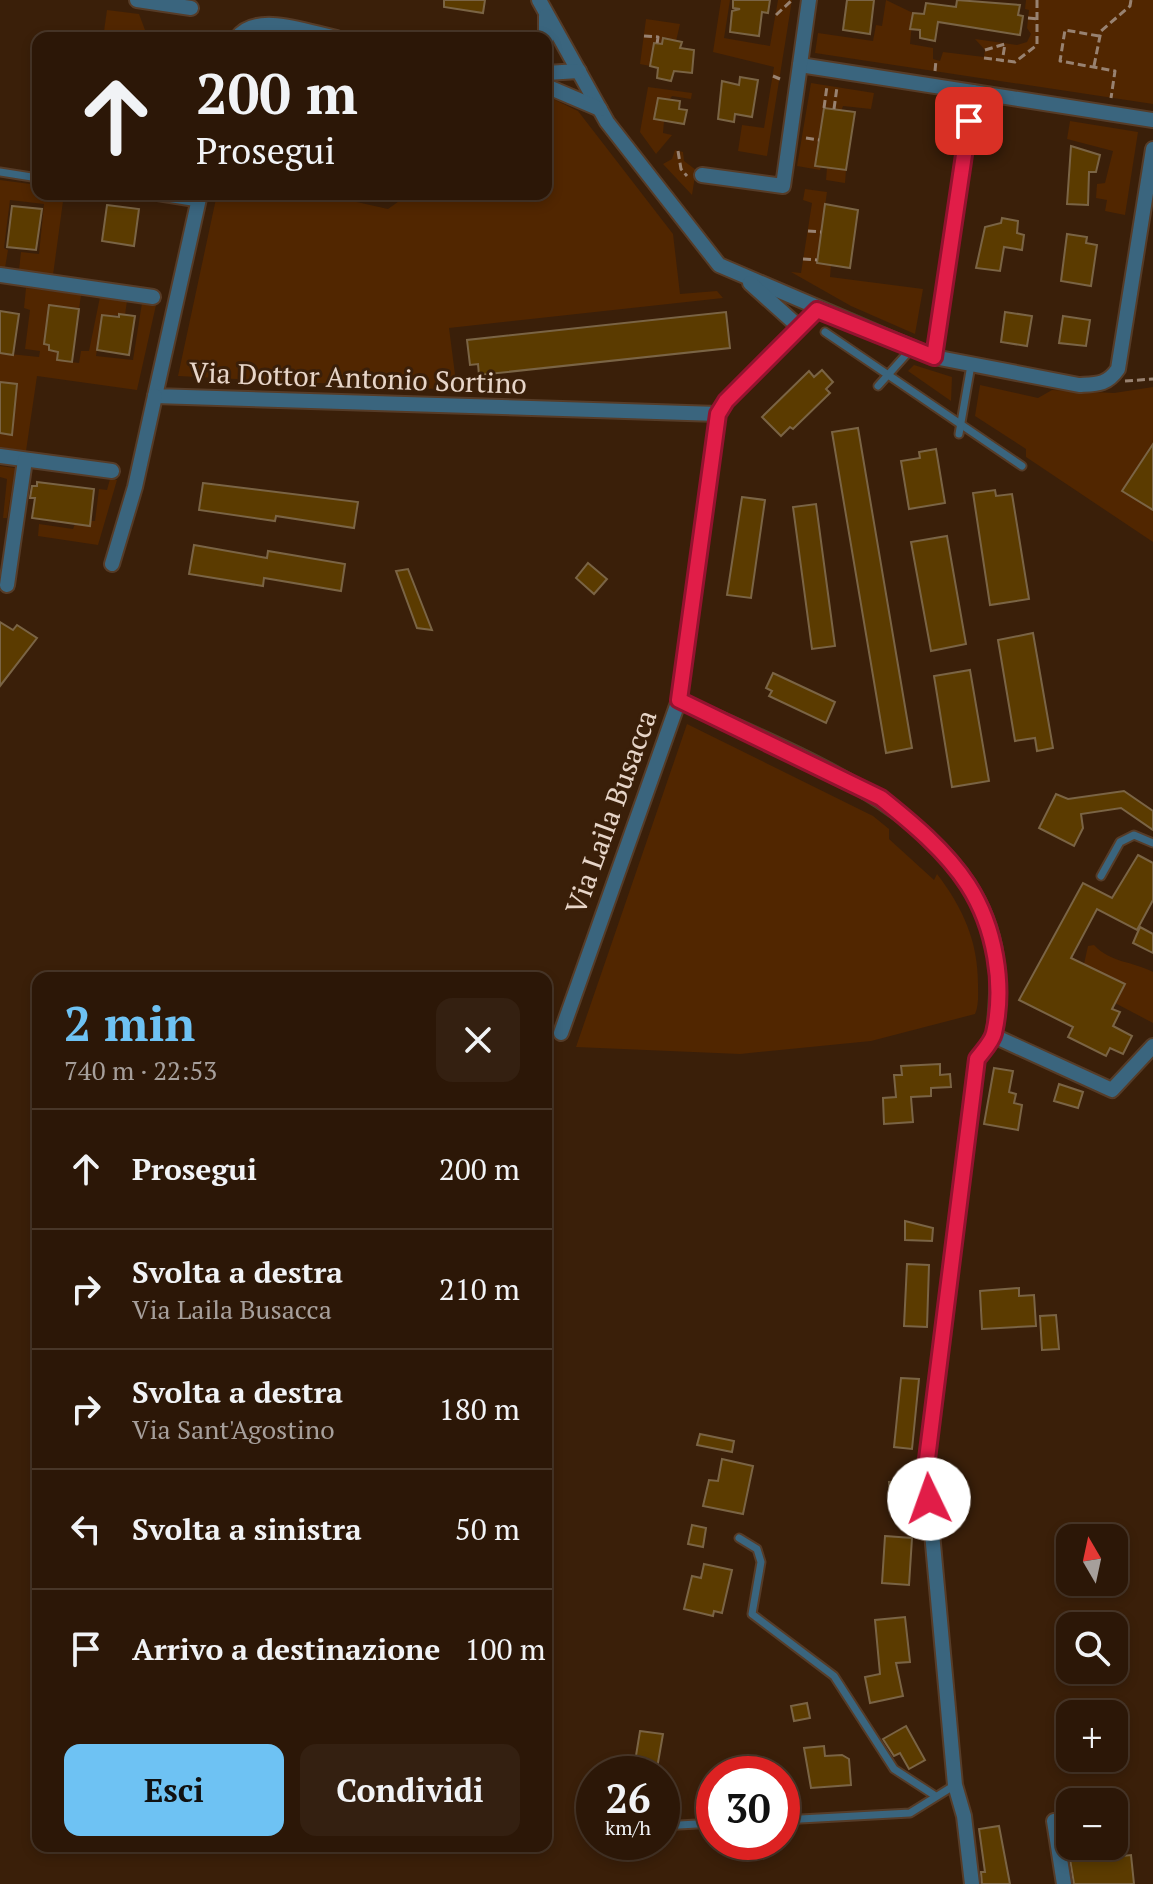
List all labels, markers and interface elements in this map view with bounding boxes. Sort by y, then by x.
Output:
text: 200 m [196,56,358,130]
icon: ahead [64,64,168,168]
pin [935,87,1003,155]
icon: arrive [947,99,991,143]
text: Prosegui [196,127,335,174]
street label: Via Dottor Antonio Sortino [189,353,528,402]
street label: Via Laila Busacca [556,704,665,919]
text: 2 min [64,991,195,1055]
button: close [436,998,520,1082]
text: 740 m · 22:53 [64,1053,217,1087]
icon: ahead [64,1147,108,1191]
text: Prosegui [132,1149,257,1189]
text: 200 m [439,1149,520,1189]
text: Svolta a destra [132,1252,343,1292]
icon: right [64,1267,108,1311]
text: 210 m [439,1269,520,1309]
text: Via Laila Busacca [132,1292,332,1326]
text: Svolta a destra [132,1372,343,1412]
icon: right [64,1387,108,1431]
text: 180 m [439,1389,520,1429]
text: Via Sant'Agostino [132,1412,335,1446]
position arrow [887,1457,971,1541]
icon: left [64,1507,108,1551]
text: Svolta a sinistra [132,1509,362,1549]
text: 50 m [455,1509,520,1549]
north arrow [1056,1524,1128,1596]
map controls [1056,1524,1128,1860]
button: search [1056,1612,1128,1684]
icon: arrive [64,1627,108,1671]
text: Arrivo a destinazione [132,1629,440,1669]
text: 100 m [464,1629,546,1669]
button: + [1056,1700,1128,1772]
button: Esci [64,1744,284,1836]
button: Condividi [300,1744,520,1836]
speed limit sign: 30 [696,1756,800,1860]
text: 26 [605,1771,651,1824]
button: − [1056,1788,1128,1860]
text: km/h [605,1814,651,1841]

